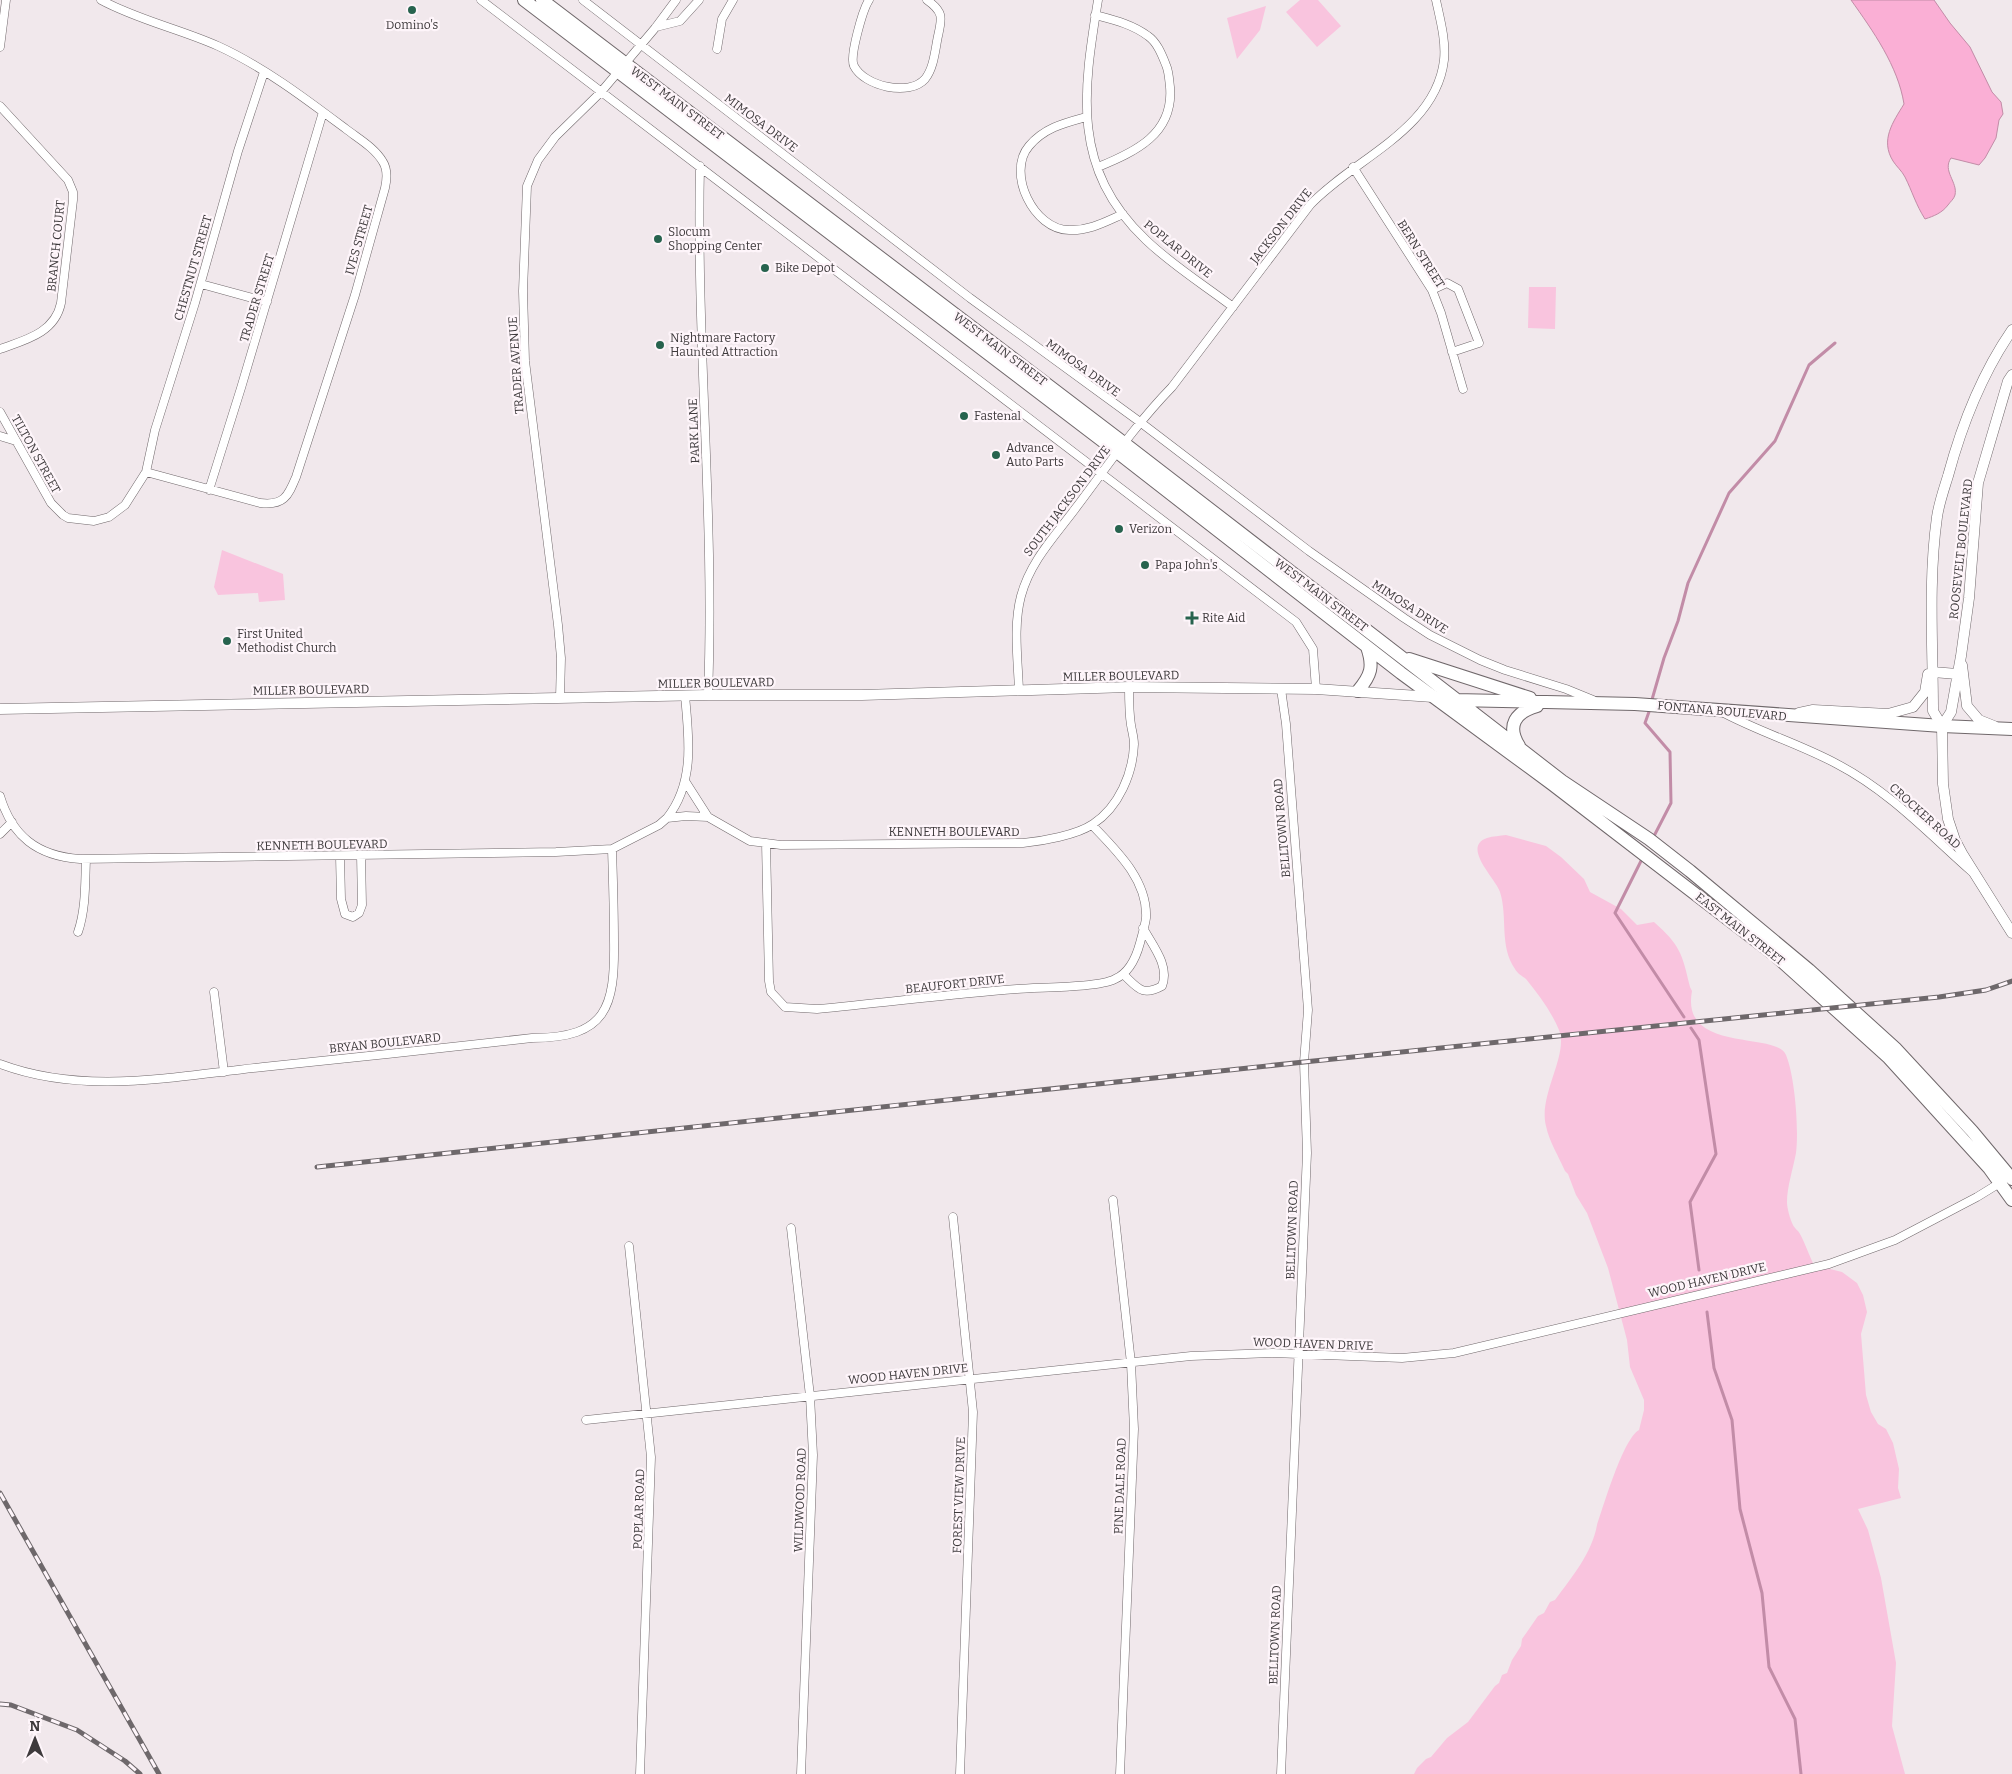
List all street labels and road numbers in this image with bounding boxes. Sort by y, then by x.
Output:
street label: WEST MAIN STREET [628,63,726,143]
street label: MIMOSA DRIVE [722,91,800,155]
street label: JACKSON DRIVE [1247,186,1315,267]
street label: BRANCH COURT [44,199,68,293]
street label: IVES STREET [342,204,376,276]
street label: CHESTNUT STREET [171,214,215,322]
street label: POPLAR DRIVE [1141,217,1215,281]
street label: BERN STREET [1395,217,1447,291]
street label: TRADER STREET [237,252,277,344]
street label: WEST MAIN STREET [951,309,1049,389]
street label: TRADER AVENUE [506,316,526,414]
street label: MIMOSA DRIVE [1043,336,1123,400]
street label: PARK LANE [686,398,702,464]
street label: TILTON STREET [9,412,63,496]
street label: SOUTH JACKSON DRIVE [1021,443,1113,559]
street label: ROOSEVELT BOULEVARD [1947,478,1975,620]
street label: WEST MAIN STREET [1272,555,1370,635]
street label: MIMOSA DRIVE [1369,577,1451,637]
street label: MILLER BOULEVARD [1062,668,1180,684]
street label: MILLER BOULEVARD [657,675,775,691]
street label: MILLER BOULEVARD [252,682,370,698]
street label: FONTANA BOULEVARD [1657,698,1787,724]
street label: BELLTOWN ROAD [1271,778,1293,878]
street label: CROCKER ROAD [1886,780,1964,852]
street label: KENNETH BOULEVARD [888,825,1020,839]
street label: KENNETH BOULEVARD [256,837,388,853]
street label: EAST MAIN STREET [1693,890,1787,968]
street label: BEAUFORT DRIVE [905,972,1005,996]
street label: BRYAN BOULEVARD [328,1030,442,1056]
street label: BELLTOWN ROAD [1283,1180,1301,1280]
street label: WOOD HAVEN DRIVE [1647,1260,1767,1300]
street label: WOOD HAVEN DRIVE [1253,1335,1373,1353]
street label: WOOD HAVEN DRIVE [847,1361,969,1387]
street label: FOREST VIEW DRIVE [950,1436,968,1554]
street label: PINE DALE ROAD [1111,1438,1129,1534]
street label: WILDWOOD ROAD [791,1447,809,1553]
street label: POPLAR ROAD [631,1468,647,1550]
street label: BELLTOWN ROAD [1266,1585,1284,1685]

